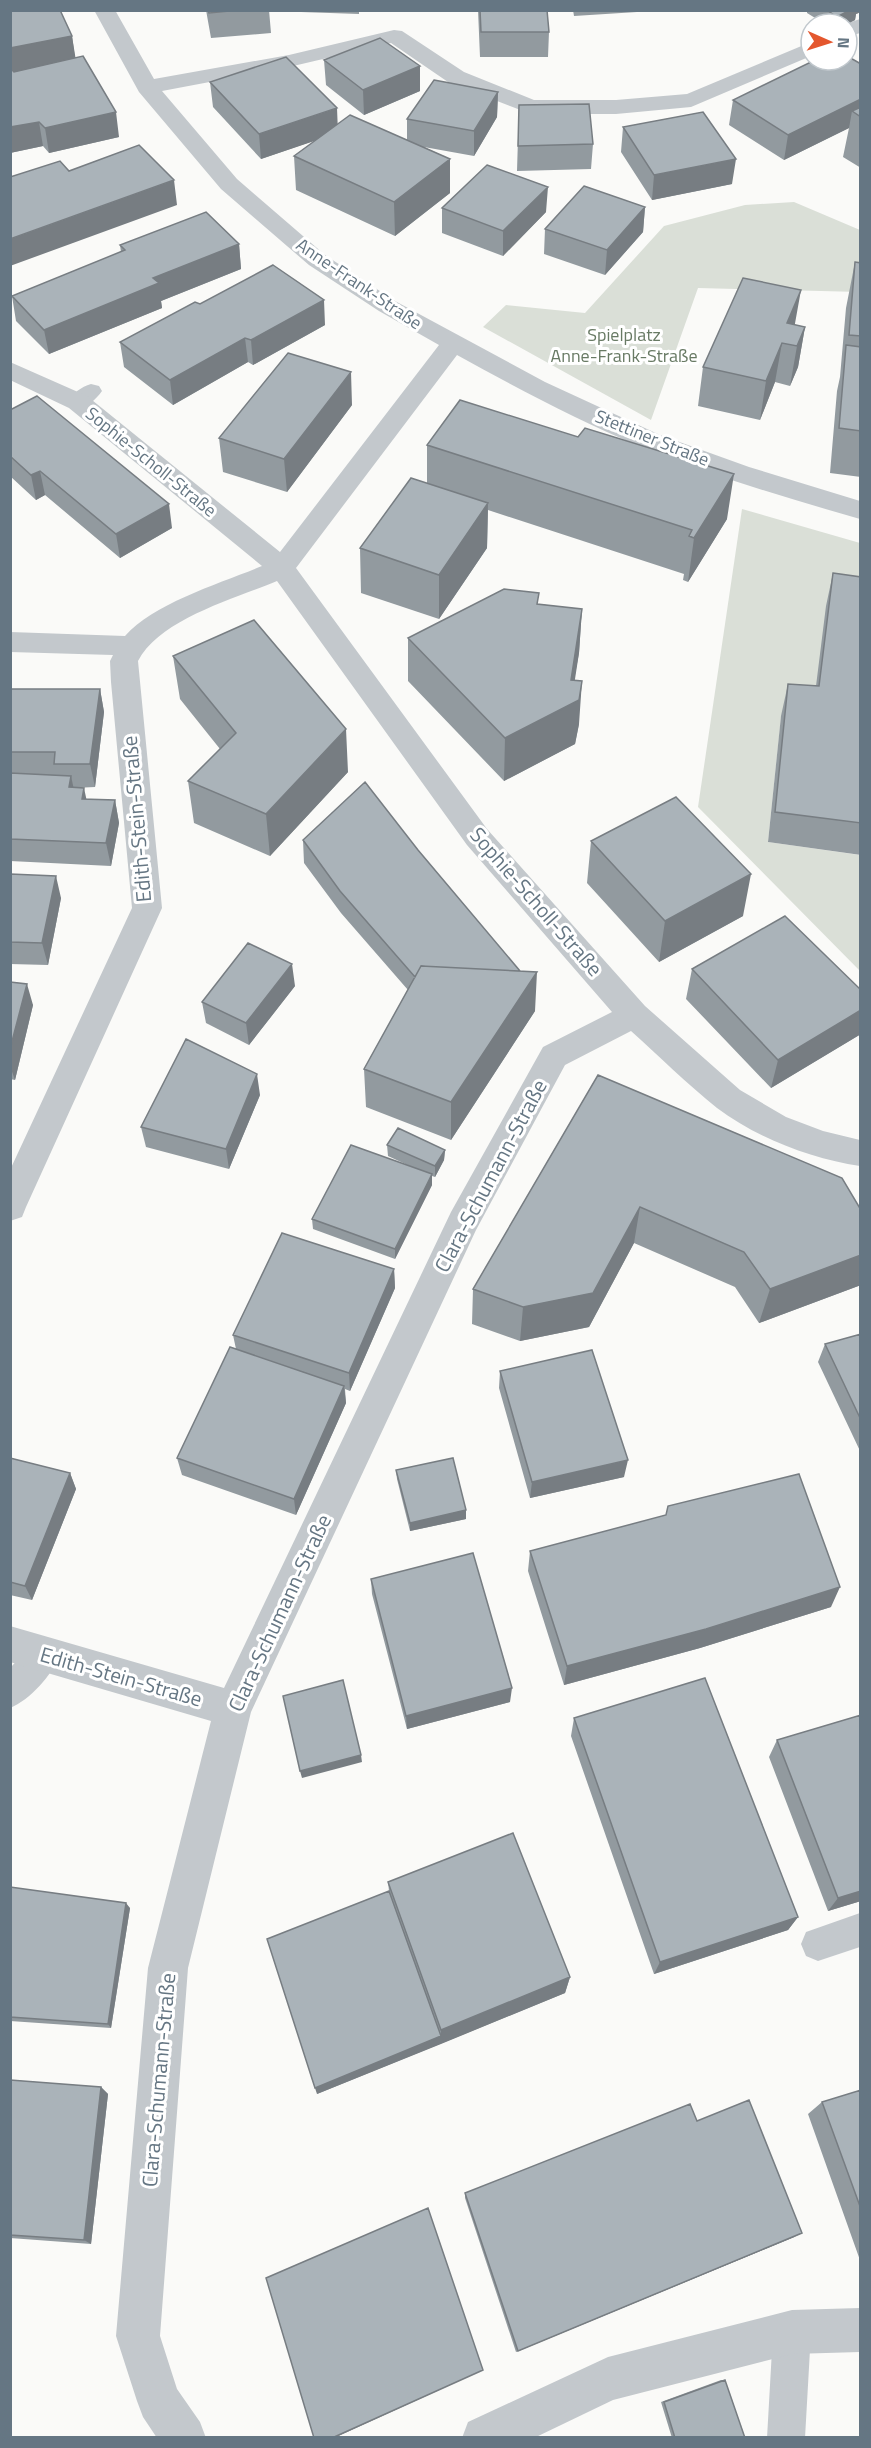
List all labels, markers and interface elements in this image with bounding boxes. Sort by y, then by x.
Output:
north arrow [799,12,859,72]
text: N [832,37,856,49]
street label: Anne-Frank-Straße [291,231,428,336]
park label: Spielplatz Anne-Frank-Straße [551,321,698,369]
street label: Sophie-Scholl-Straße [80,400,223,523]
street label: Stettiner Straße [591,402,713,473]
street label: Edith-Stein-Straße [113,734,159,904]
street label: Sophie-Scholl-Straße [463,820,611,983]
street label: Clara-Schumann-Straße [426,1073,555,1278]
street label: Clara-Schumann-Straße [219,1509,339,1717]
street label: Edith-Stein-Straße [37,1638,206,1714]
street label: Clara-Schumann-Straße [133,1972,183,2188]

